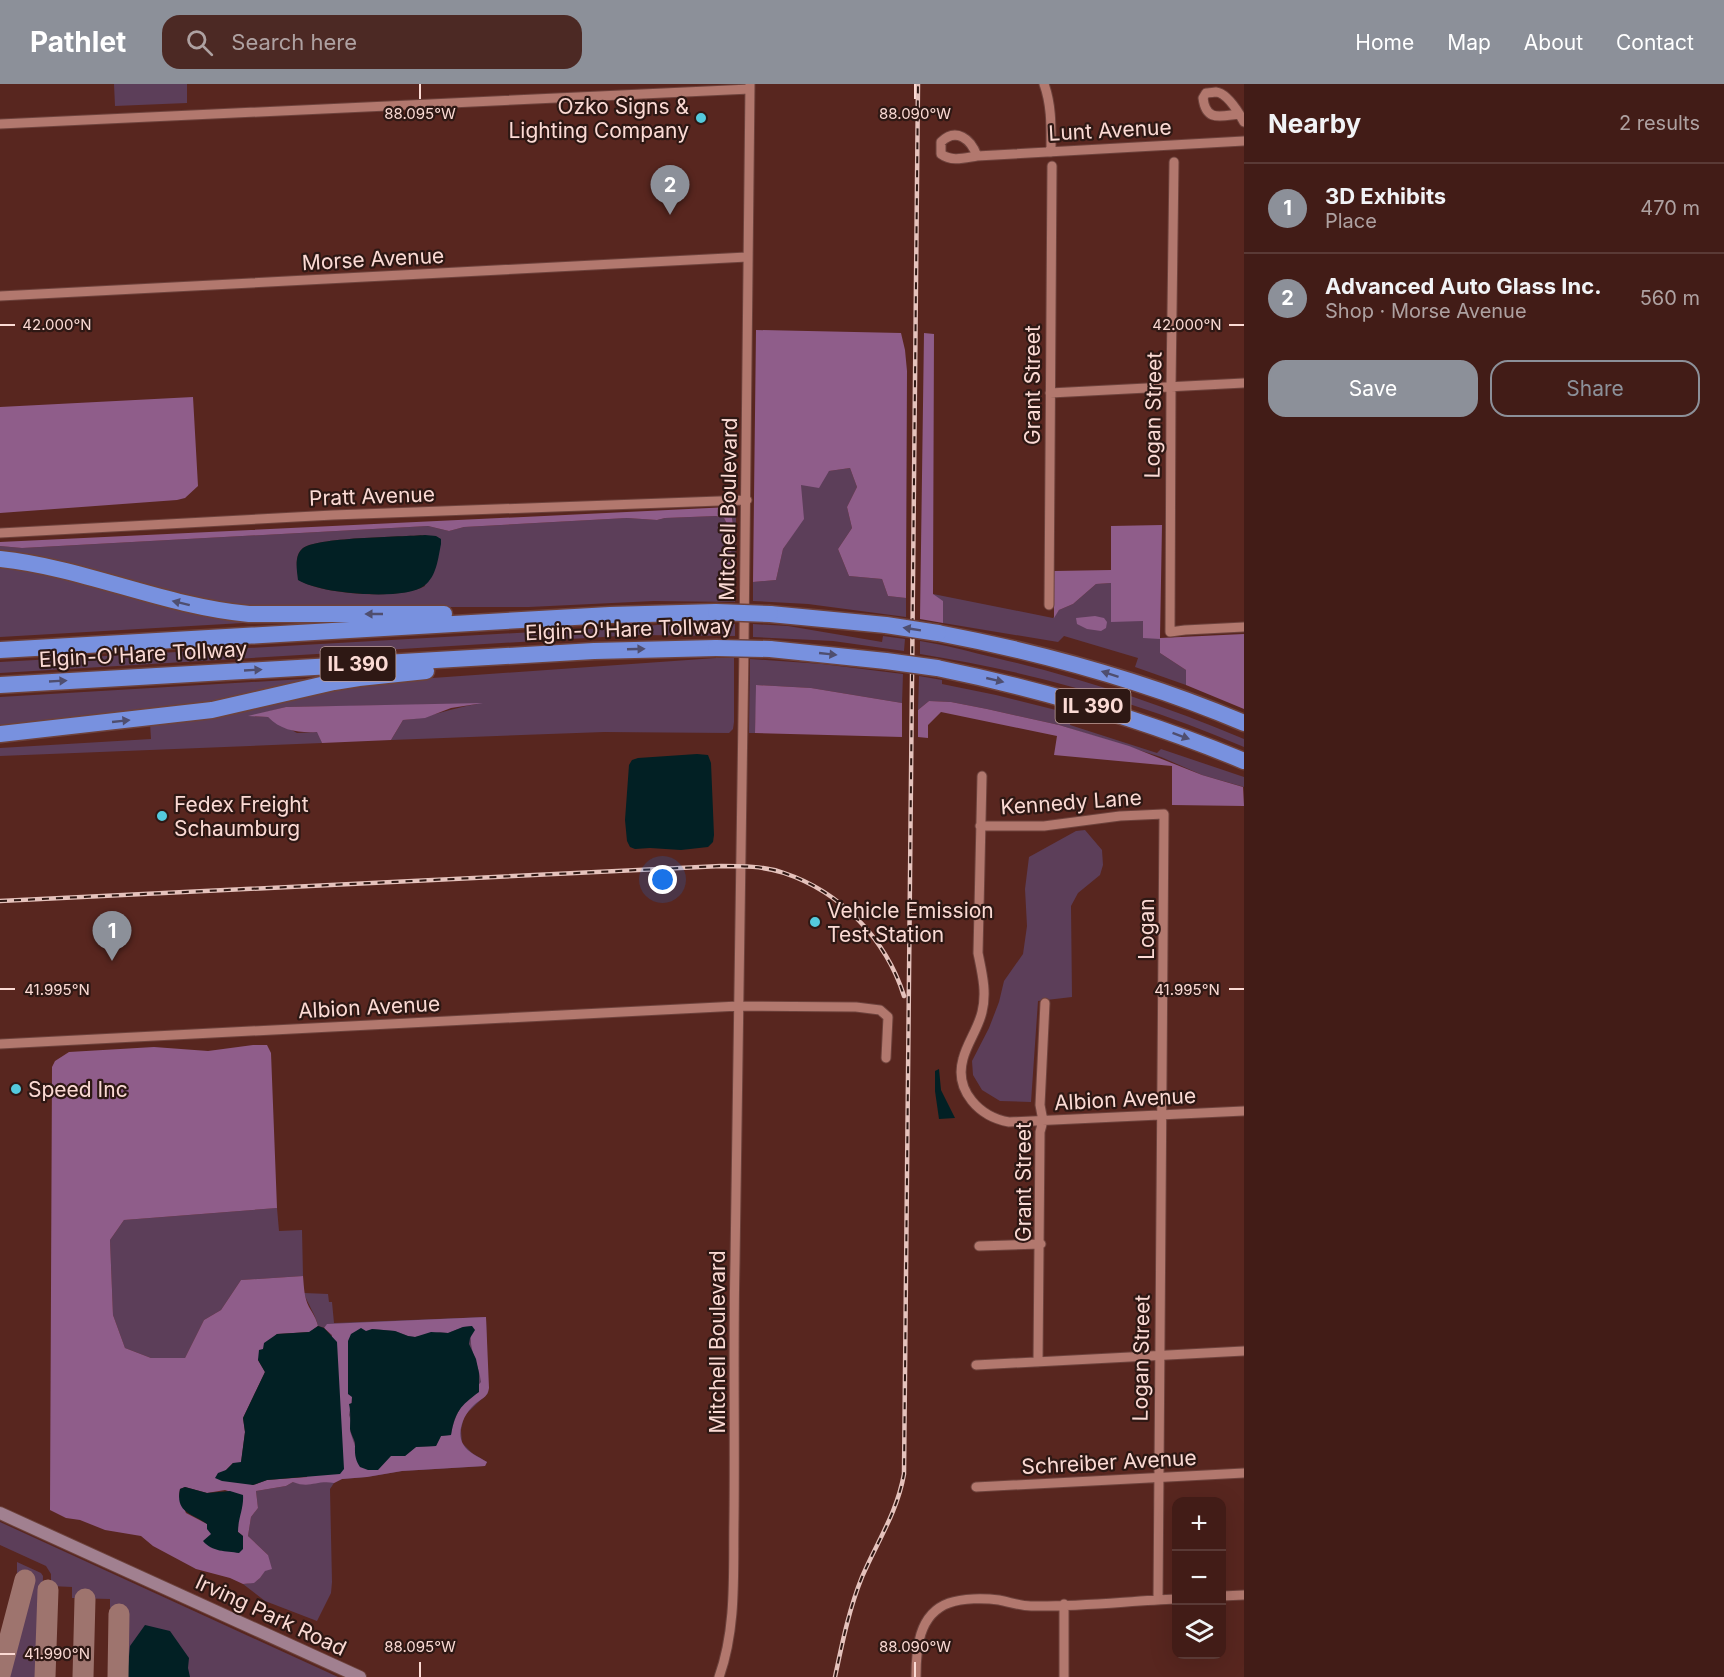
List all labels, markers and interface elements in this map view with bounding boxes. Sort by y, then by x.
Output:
search box [162,15,582,69]
text: Pathlet [30,25,126,59]
icon: search [183,26,216,59]
text: Search here [231,29,357,55]
text: Home [1355,30,1414,55]
text: Map [1447,30,1491,55]
text: About [1524,30,1583,55]
text: Contact [1616,30,1694,55]
place label: Ozko Signs & Lighting Company [509,94,689,143]
text: 88.095°W [384,104,456,123]
text: 88.090°W [879,104,951,123]
text: Nearby [1268,108,1361,139]
marker: Ozko Signs & Lighting Company [694,111,708,125]
text: 2 results [1619,111,1700,135]
street label: Lunt Avenue [1048,114,1172,146]
pin: 2 [650,166,690,215]
text: 3D Exhibits [1325,183,1446,209]
text: 1 [1283,196,1292,220]
text: 470 m [1640,196,1700,220]
text: Place [1325,209,1377,233]
street label: Morse Avenue [301,243,445,275]
text: Advanced Auto Glass Inc. [1325,273,1602,299]
text: 2 [1281,286,1294,310]
text: 560 m [1640,286,1700,310]
text: Shop · Morse Avenue [1325,299,1527,323]
text: 42.000°N [22,315,92,334]
text: 42.000°N [1152,315,1222,334]
street label: Grant Street [1020,325,1045,445]
street label: Logan Street [1139,351,1167,479]
button: Save [1268,360,1478,417]
button: Share [1490,360,1700,417]
street label: Mitchell Boulevard [714,417,742,601]
street label: Pratt Avenue [309,481,435,511]
one-way arrow [171,598,189,607]
one-way arrow [365,609,384,619]
street label: Elgin-O'Hare Tollway [524,613,734,645]
one-way arrow [902,624,921,633]
street label: Elgin-O'Hare Tollway [38,636,248,672]
one-way arrow [627,644,646,654]
road number: IL 390 [320,647,395,681]
one-way arrow [819,649,838,659]
one-way arrow [244,666,263,675]
one-way arrow [1101,669,1119,678]
one-way arrow [985,676,1004,686]
one-way arrow [49,677,68,686]
road number: IL 390 [1056,689,1130,723]
one-way arrow [111,716,130,725]
one-way arrow [1172,732,1190,742]
street label: Kennedy Lane [1000,785,1142,819]
place label: Fedex Freight Schaumburg [174,792,309,841]
marker: Fedex Freight Schaumburg [155,809,169,823]
your location [648,865,677,894]
place label: Vehicle Emission Test Station [827,898,994,947]
street label: Logan [1134,898,1159,960]
pin: 1 [92,912,132,961]
marker: Vehicle Emission Test Station [808,915,822,929]
text: 41.995°N [24,980,90,999]
text: 41.995°N [1154,980,1220,999]
street label: Albion Avenue [297,991,441,1023]
place label: Speed Inc [28,1077,128,1102]
marker: Speed Inc [9,1082,23,1096]
street label: Albion Avenue [1053,1083,1197,1115]
street label: Grant Street [1011,1122,1036,1242]
street label: Mitchell Boulevard [705,1250,730,1434]
street label: Logan Street [1127,1294,1155,1422]
street label: Schreiber Avenue [1021,1445,1197,1479]
map controls [1172,1497,1226,1659]
button: + [1172,1497,1226,1551]
button: − [1172,1551,1226,1605]
street label: Irving Park Road [192,1569,350,1661]
button: layers [1172,1605,1226,1659]
text: 88.095°W [384,1637,456,1656]
text: 88.090°W [879,1637,951,1656]
text: 41.990°N [24,1644,90,1663]

